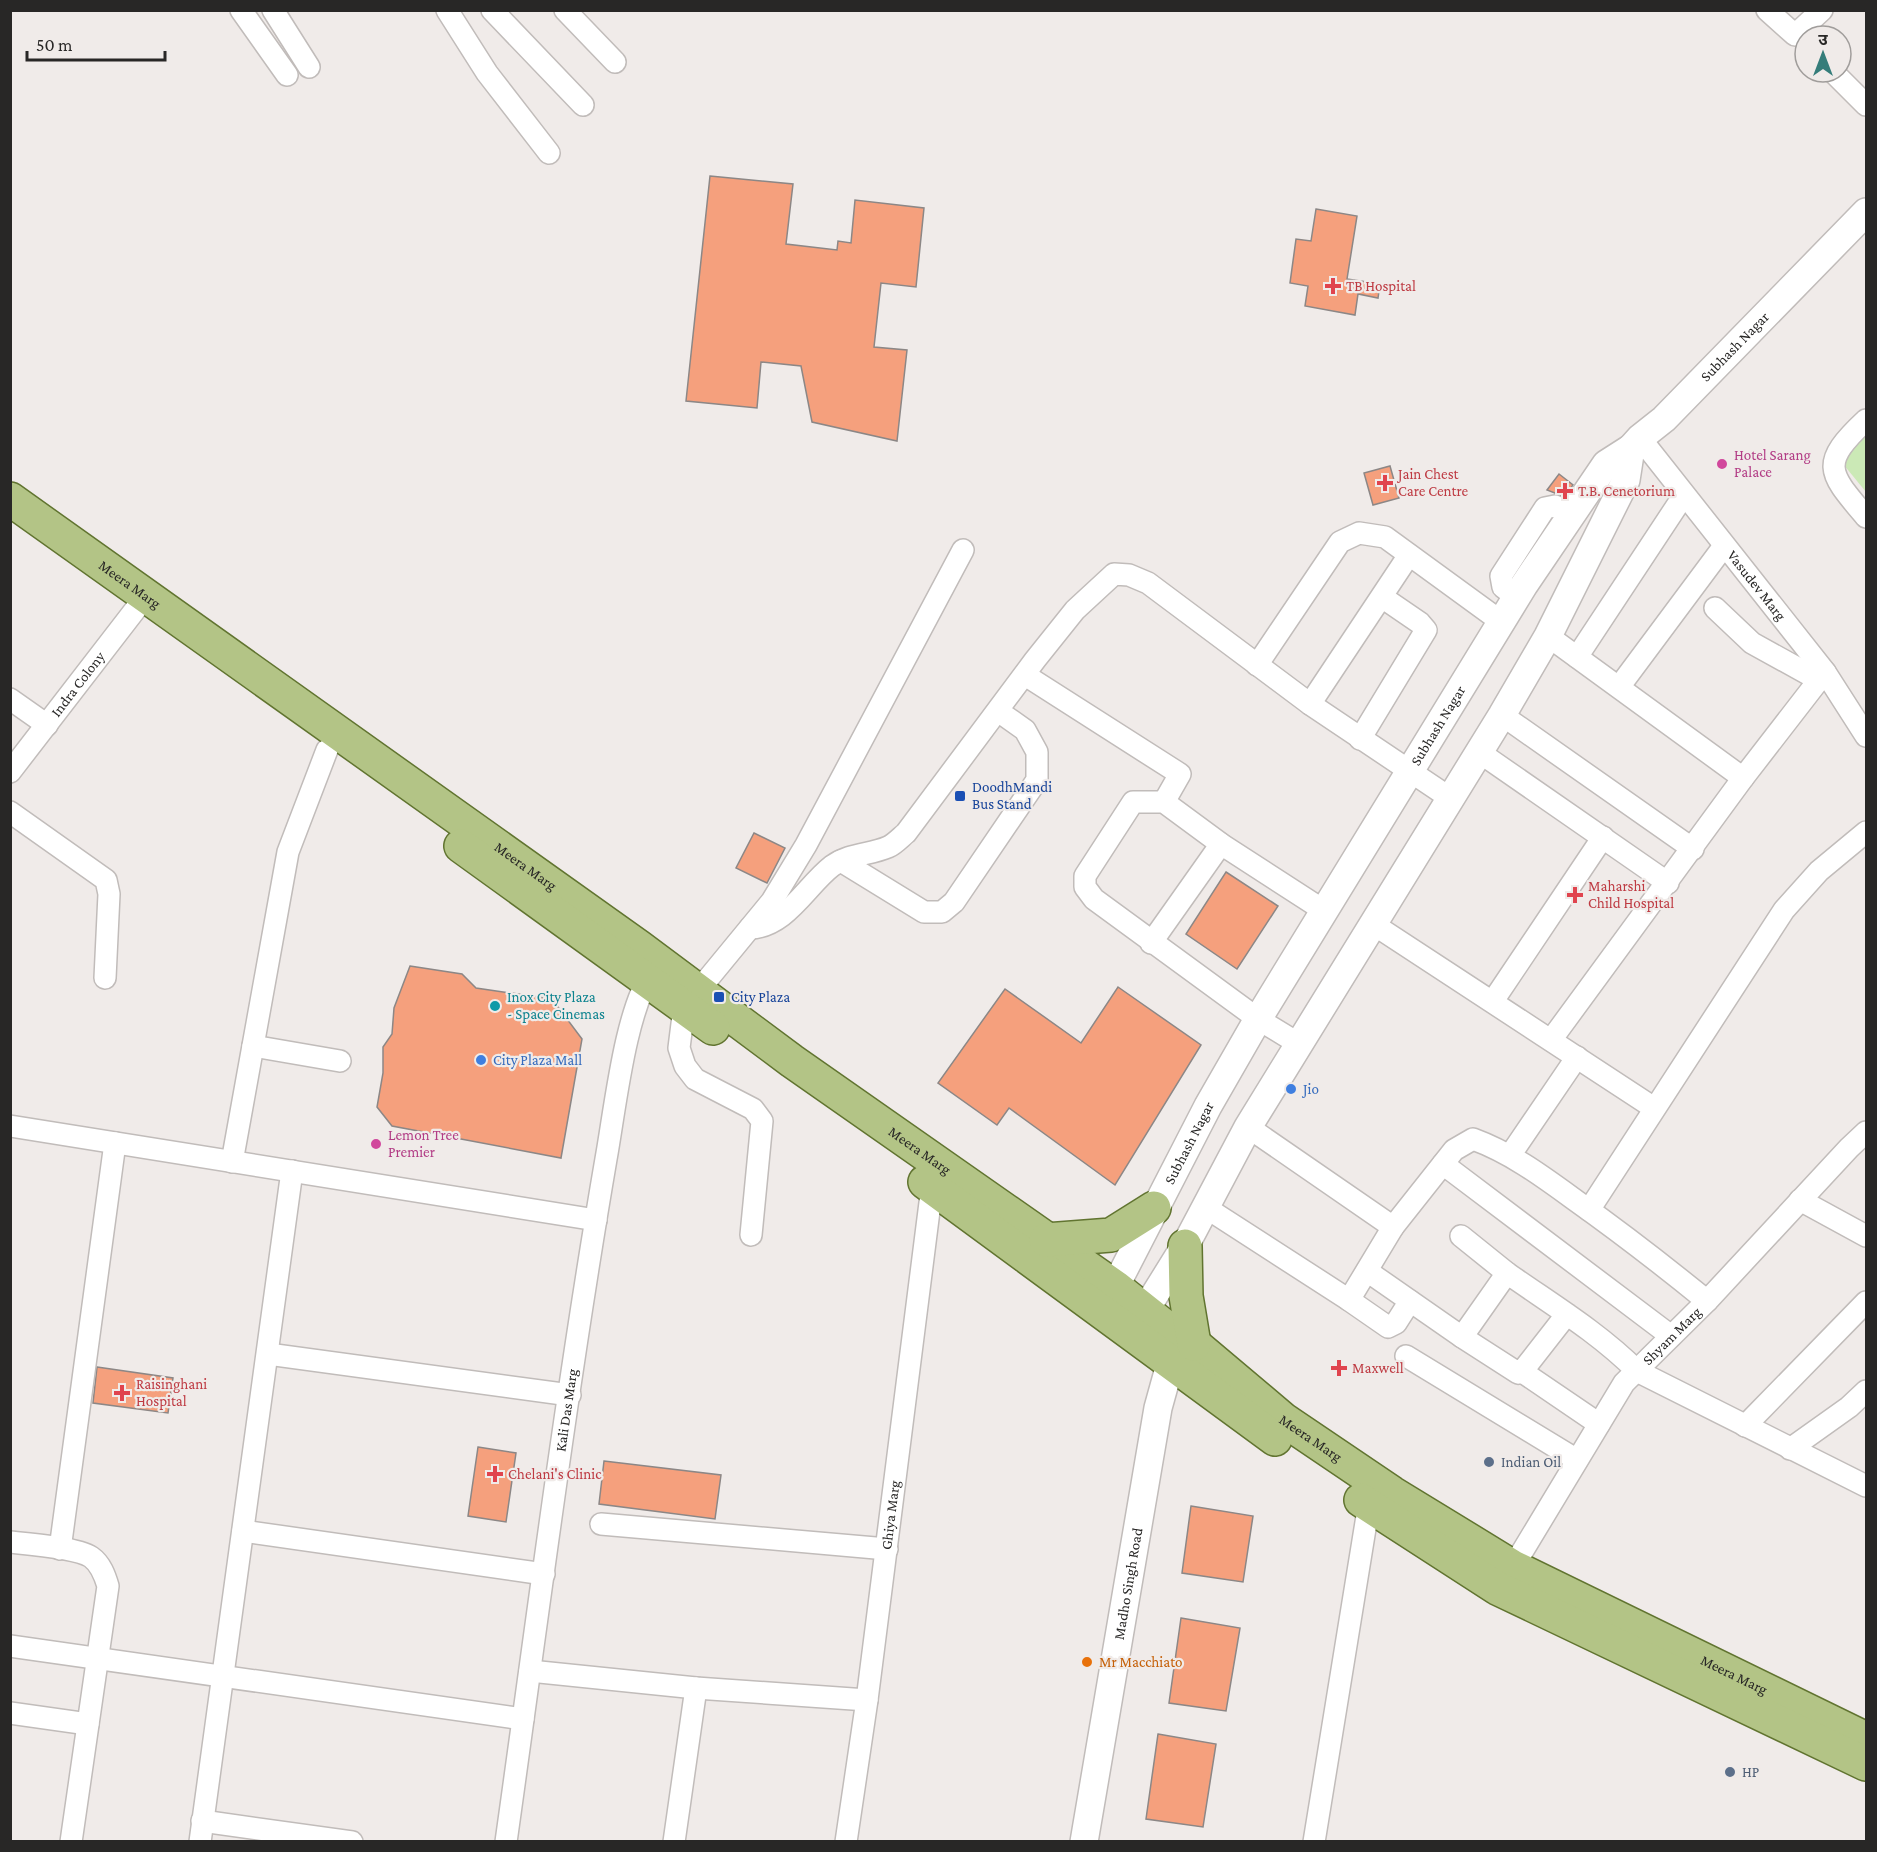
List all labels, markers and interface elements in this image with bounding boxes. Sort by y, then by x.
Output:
scale bar [27,24,165,62]
north arrow [1793,24,1853,84]
text: उ [1818,31,1828,48]
text: 50 m [36,35,73,55]
marker: TB Hospital [1324,277,1342,295]
place label: TB Hospital [1346,278,1416,295]
street label: Subhash Nagar [1697,308,1773,385]
place label: Hotel Sarang Palace [1734,447,1811,480]
marker: Hotel Sarang Palace [1715,457,1729,471]
place label: Jain Chest Care Centre [1396,466,1469,499]
marker: Jain Chest Care Centre [1376,474,1394,492]
marker: T.B. Cenetorium [1556,482,1574,500]
place label: T.B. Cenetorium [1578,483,1675,499]
street label: Vasudev Marg [1724,547,1789,624]
street label: Meera Marg [96,557,164,613]
street label: Indra Colony [48,648,109,720]
street label: Subhash Nagar [1407,682,1469,768]
place label: DoodhMandi Bus Stand [972,779,1052,812]
marker: DoodhMandi Bus Stand [953,789,967,803]
street label: Meera Marg [492,839,560,895]
place label: Maharshi Child Hospital [1588,878,1674,912]
marker: Maharshi Child Hospital [1566,886,1584,904]
place label: Inox City Plaza - Space Cinemas [507,989,605,1023]
place label: City Plaza [731,989,790,1006]
marker: City Plaza [712,990,726,1004]
marker: Inox City Plaza - Space Cinemas [488,999,502,1013]
place label: City Plaza Mall [493,1052,582,1069]
marker: City Plaza Mall [474,1053,488,1067]
place label: Jio [1301,1081,1319,1098]
marker: Jio [1284,1082,1298,1096]
street label: Subhash Nagar [1161,1098,1217,1187]
street label: Meera Marg [886,1123,954,1178]
place label: Lemon Tree Premier [388,1127,459,1160]
marker: Lemon Tree Premier [369,1137,383,1151]
street label: Shyam Marg [1639,1304,1705,1368]
marker: Maxwell [1330,1359,1348,1377]
place label: Maxwell [1352,1360,1404,1376]
street label: Kali Das Marg [552,1368,581,1453]
place label: Raisinghani Hospital [136,1376,207,1410]
marker: Raisinghani Hospital [113,1384,131,1402]
street label: Meera Marg [1276,1411,1345,1466]
place label: Indian Oil [1501,1454,1561,1470]
marker: Indian Oil [1482,1455,1496,1469]
marker: Chelani's Clinic [486,1465,504,1483]
place label: Chelani's Clinic [508,1466,602,1482]
street label: Ghiya Marg [878,1479,904,1551]
street label: Madho Singh Road [1111,1526,1145,1641]
street label: Meera Marg [1698,1652,1770,1699]
place label: Mr Macchiato [1099,1654,1183,1670]
marker: Mr Macchiato [1080,1655,1094,1669]
place label: HP [1742,1764,1759,1780]
marker: HP [1723,1765,1737,1779]

